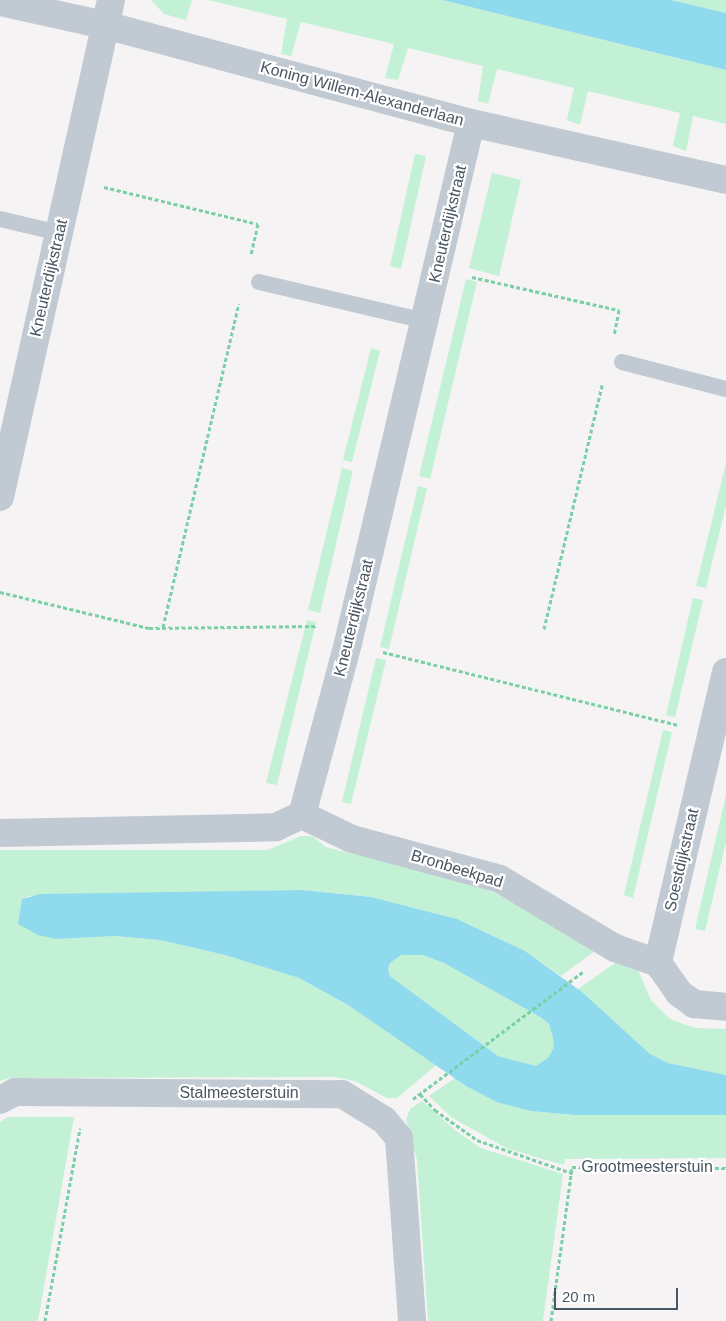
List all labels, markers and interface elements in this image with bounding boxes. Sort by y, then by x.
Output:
street label: Koning Willem-Alexanderlaan [258,58,466,130]
street label: Kneuterdijkstraat [425,163,471,285]
street label: Kneuterdijkstraat [26,217,72,339]
street label: Kneuterdijkstraat [330,557,378,679]
street label: Soestdijkstraat [661,807,703,913]
street label: Bronbeekpad [409,846,505,892]
street label: Stalmeesterstuin [179,1083,299,1103]
street label: Grootmeesterstuin [581,1157,713,1177]
scale bar [556,1278,680,1310]
text: 20 m [562,1288,595,1305]

